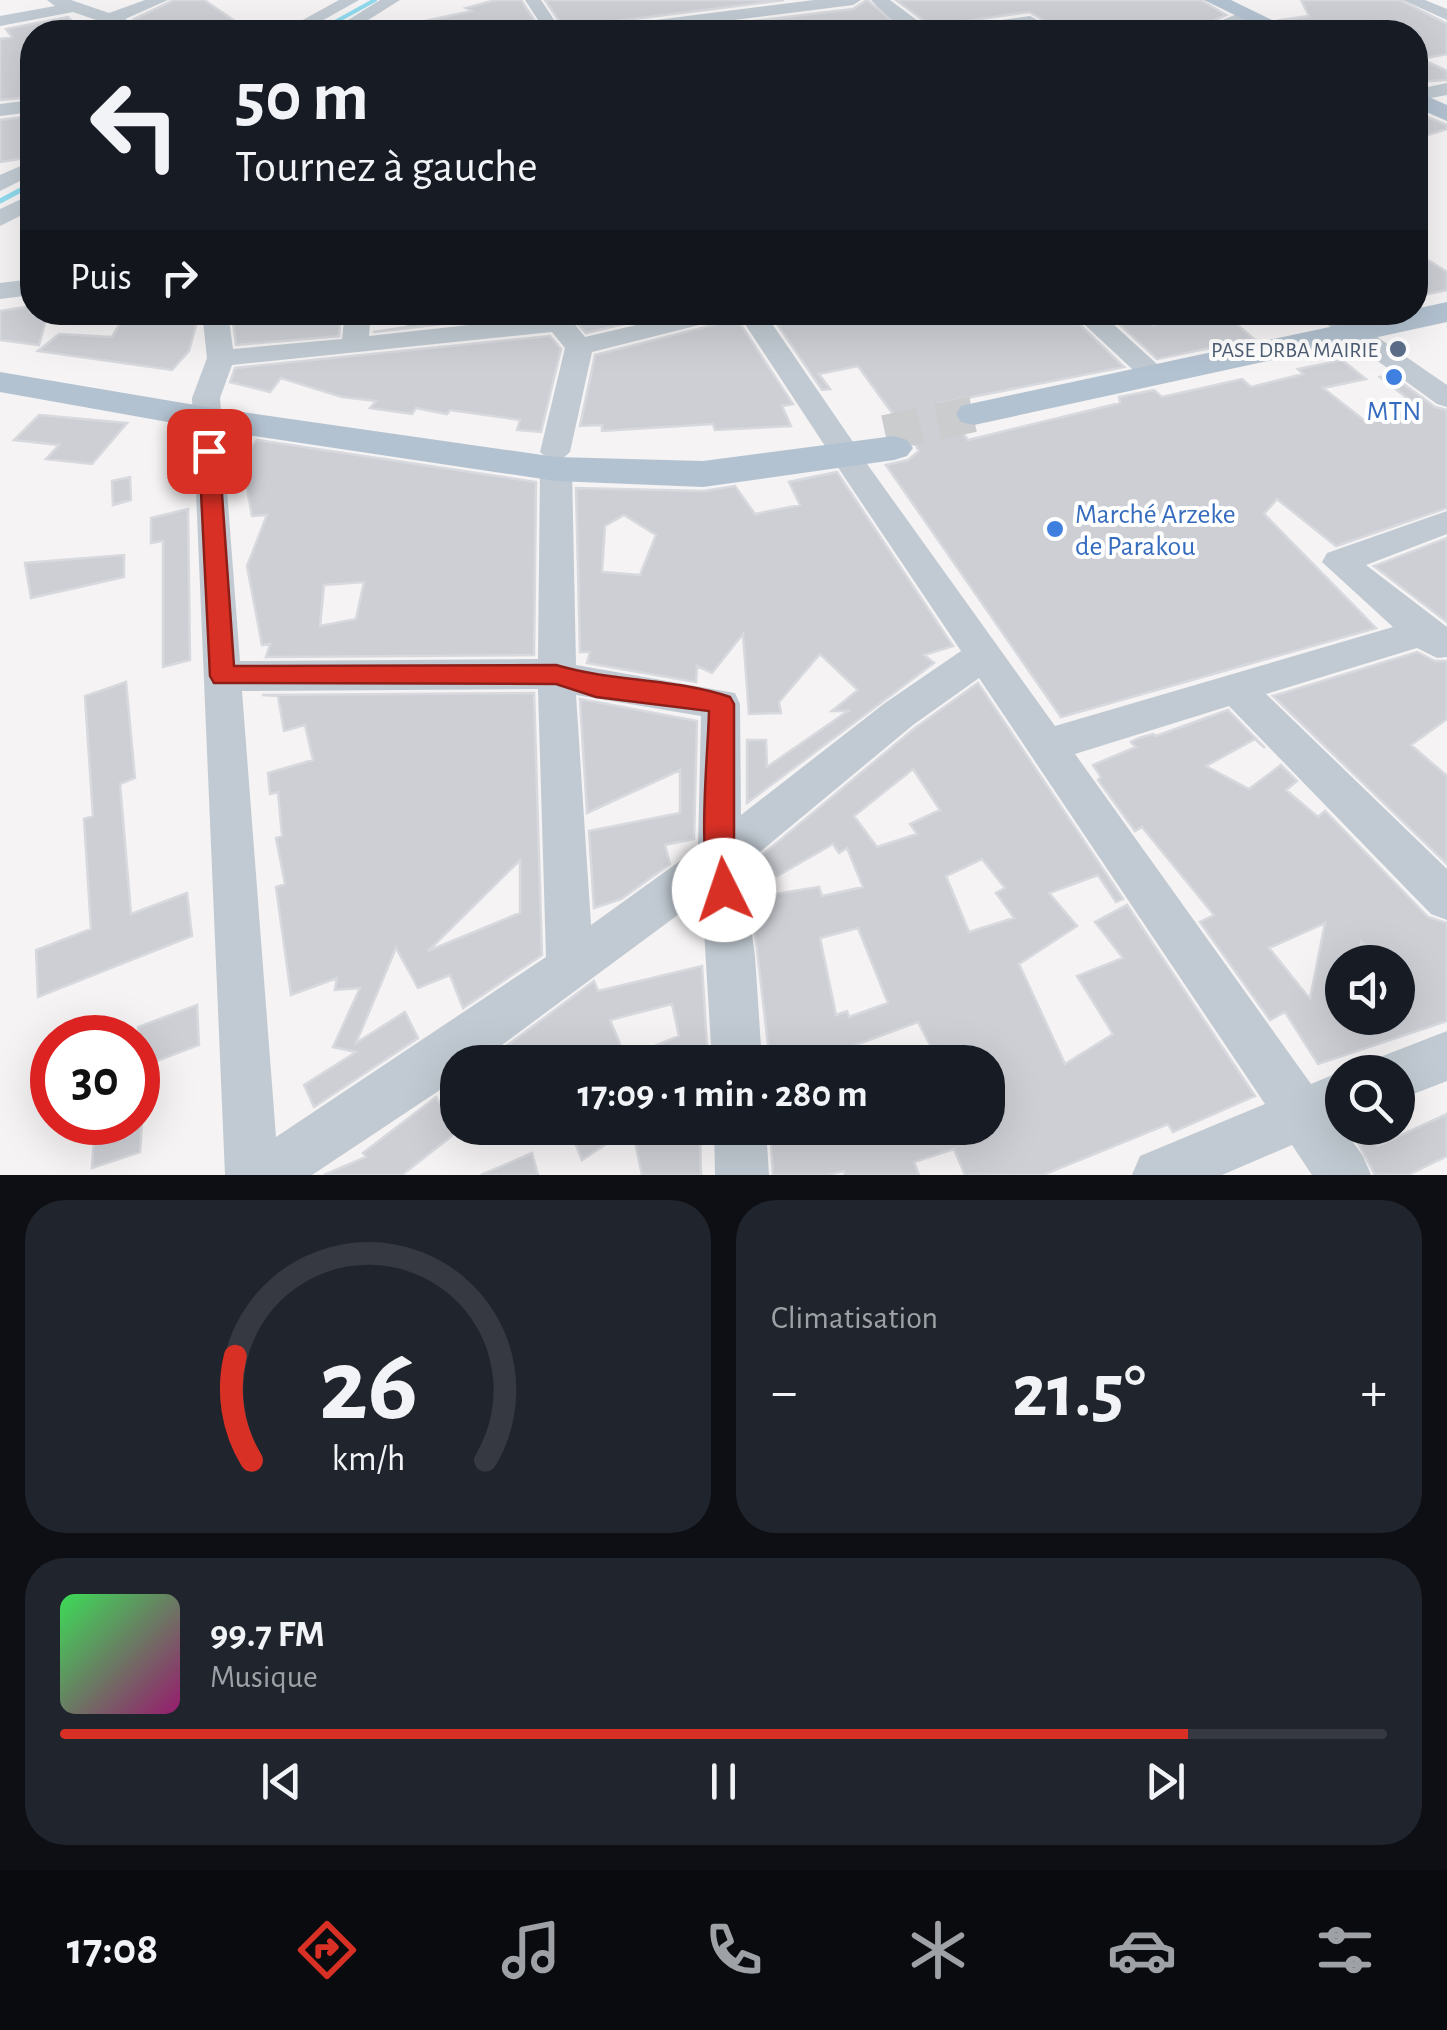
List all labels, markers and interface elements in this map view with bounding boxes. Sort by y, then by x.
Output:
icon: left [70,60,200,190]
text: 50 m [235,63,369,133]
text: Tournez à gauche [235,145,538,190]
icon: right [152,250,207,305]
text: Puis [70,259,132,297]
marker: PASE DRBA MAIRIE [1387,338,1409,360]
place label: PASE DRBA MAIRIE [1211,339,1378,361]
marker: MTN [1383,366,1405,388]
place label: MTN [1367,398,1421,426]
pin [167,409,252,494]
icon: arrive [182,424,237,479]
place label: Marché Arzeke de Parakou [1075,501,1236,561]
marker: Marché Arzeke de Parakou [1044,518,1066,540]
position arrow [672,838,776,942]
map controls [1325,945,1415,1145]
button: sound [1325,945,1415,1035]
speed limit sign: 30 [30,1015,160,1145]
button: search [1325,1055,1415,1145]
text: 17:09 · 1 min · 280 m [577,1076,868,1114]
text: Climatisation [771,1302,938,1334]
text: 26 [318,1335,418,1439]
text: 21.5° [1012,1355,1146,1430]
text: − [771,1365,797,1420]
text: + [1361,1365,1387,1420]
text: km/h [331,1441,405,1477]
text: 99.7 FM [210,1616,325,1654]
text: Musique [210,1661,318,1693]
icon: previous [254,1754,309,1809]
icon: pause [696,1754,751,1809]
icon: next [1138,1754,1193,1809]
icon: directions [292,1915,362,1985]
icon: music [496,1915,566,1985]
icon: phone [699,1915,769,1985]
icon: climate [903,1915,973,1985]
icon: car [1107,1915,1177,1985]
icon: filters [1310,1915,1380,1985]
text: 17:08 [67,1927,158,1972]

